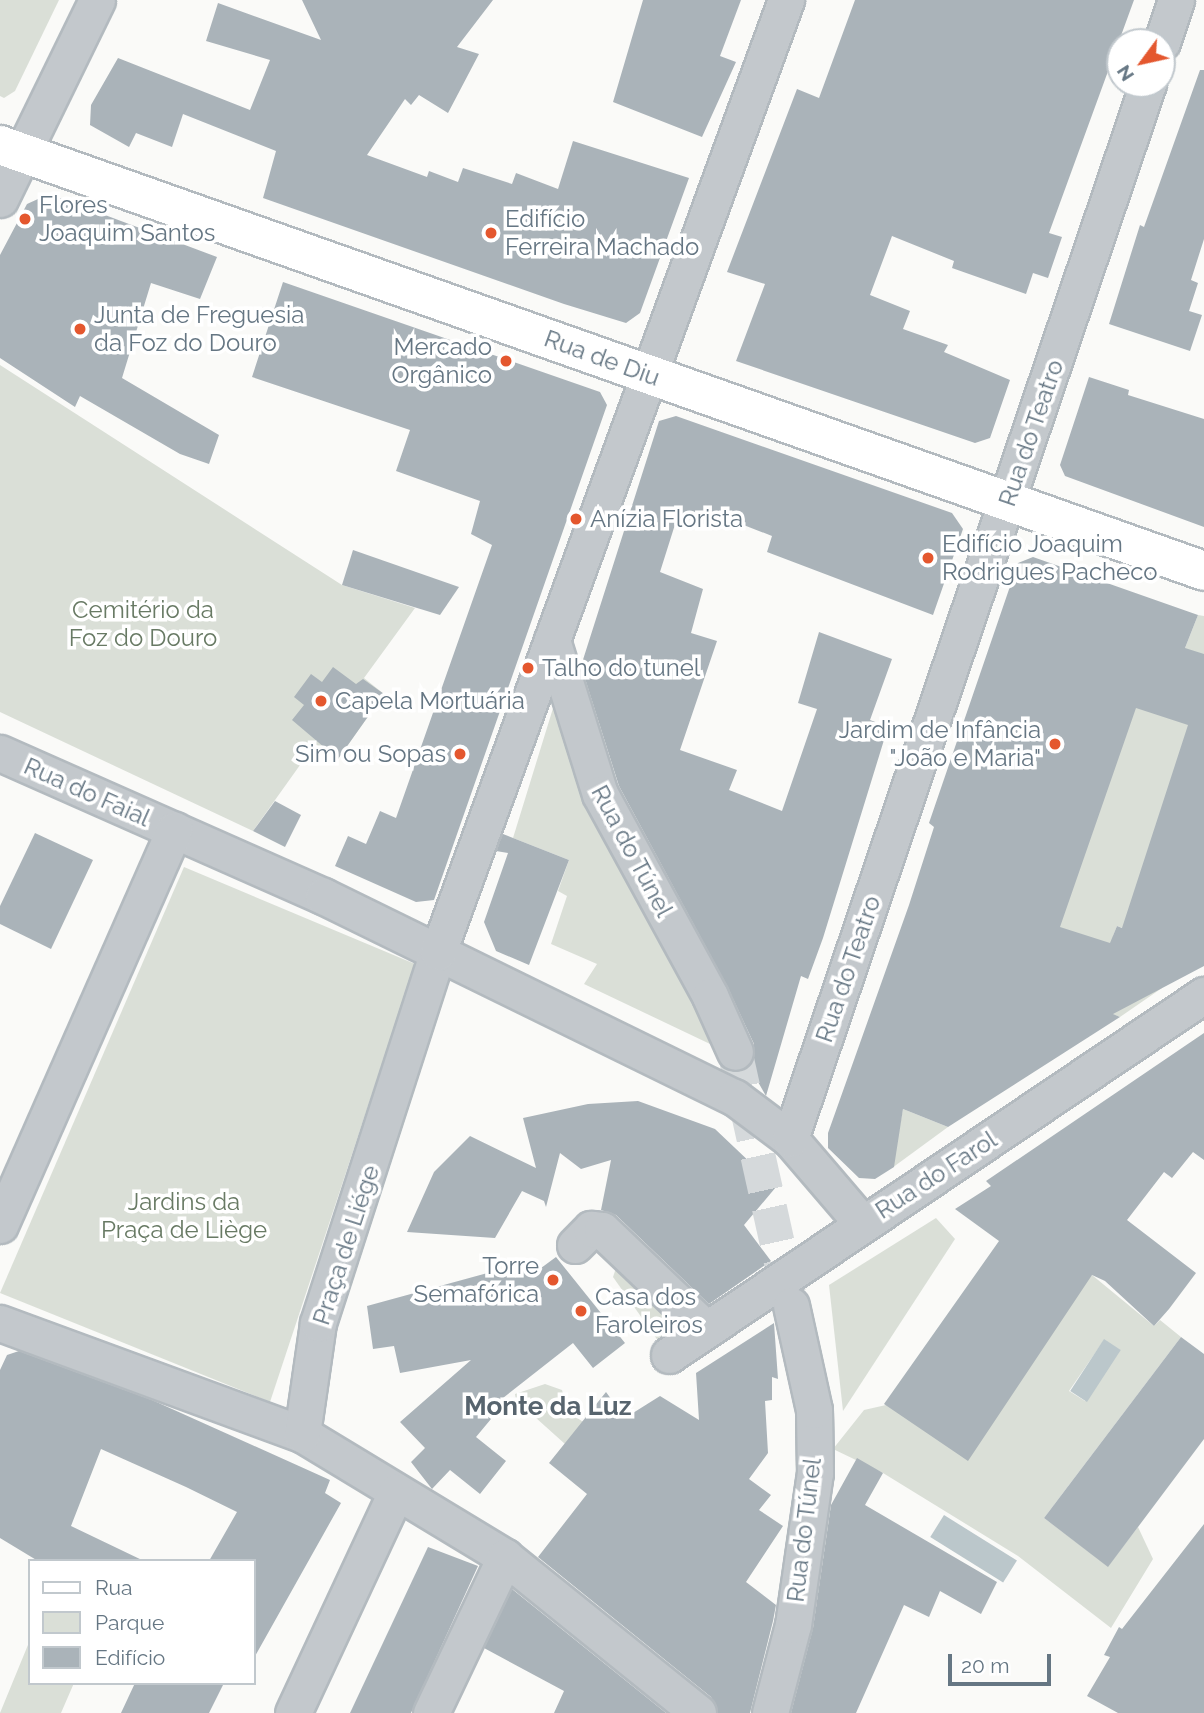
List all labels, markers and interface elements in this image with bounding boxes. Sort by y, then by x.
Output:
north arrow [1106,28,1176,98]
text: N [1112,61,1138,85]
place label: Flores Joaquim Santos [39,191,215,247]
place label: Edifício Ferreira Machado [505,205,699,261]
marker: Flores Joaquim Santos [17,211,33,227]
marker: Edifício Ferreira Machado [483,225,499,241]
place label: Junta de Freguesia da Foz do Douro [94,301,304,357]
marker: Junta de Freguesia da Foz do Douro [72,321,88,337]
street label: Rua de Diu [540,324,664,392]
place label: Mercado Orgânico [392,333,492,389]
marker: Mercado Orgânico [498,353,514,369]
street label: Rua do Teatro [992,356,1070,510]
place label: Anízia Florista [590,505,743,533]
marker: Anízia Florista [568,511,584,527]
place label: Edifício Joaquim Rodrigues Pacheco [942,530,1157,586]
marker: Edifício Joaquim Rodrigues Pacheco [920,550,936,566]
park label: Cemitério da Foz do Douro [69,596,217,652]
place label: Talho do tunel [542,654,700,682]
marker: Talho do tunel [520,660,536,676]
place label: Capela Mortuária [335,687,525,715]
marker: Capela Mortuária [313,693,329,709]
place label: Jardim de Infância "João e Maria" [839,716,1041,772]
marker: Jardim de Infância "João e Maria" [1047,736,1063,752]
place label: Sim ou Sopas [295,740,446,768]
marker: Sim ou Sopas [452,746,468,762]
street label: Rua do Faial [20,751,154,833]
street label: Rua do Túnel [585,780,679,922]
street label: Rua do Teatro [809,892,887,1046]
street label: Rua do Farol [870,1125,1002,1225]
street label: Praça de Liége [307,1162,385,1328]
park label: Jardins da Praça de Liège [101,1188,267,1244]
place label: Torre Semafórica [414,1252,539,1308]
marker: Torre Semafórica [545,1272,561,1288]
place label: Casa dos Faroleiros [595,1283,703,1339]
marker: Casa dos Faroleiros [573,1303,589,1319]
district label: Monte da Luz [464,1391,632,1423]
street label: Rua do Túnel [781,1456,827,1604]
legend [28,1559,256,1685]
text: Rua [95,1575,132,1600]
text: Parque [95,1610,164,1635]
scale bar [952,1640,1055,1684]
text: Edifício [95,1645,165,1670]
text: 20 m [961,1653,1009,1678]

